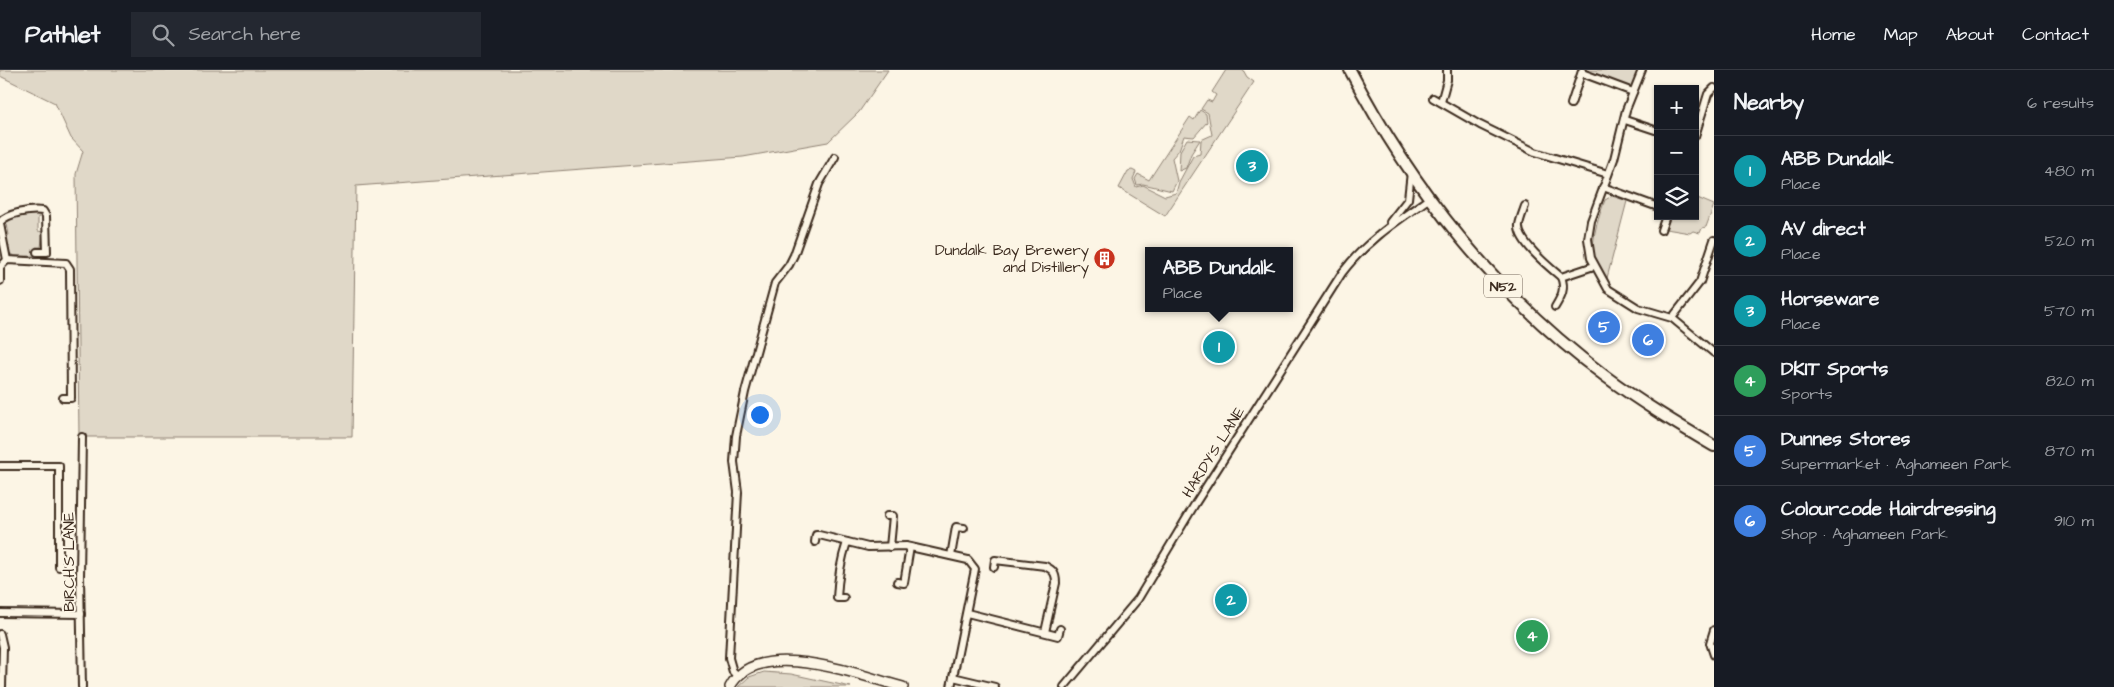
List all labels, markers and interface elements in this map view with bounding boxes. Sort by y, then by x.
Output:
search box [131,12,481,57]
text: Pathlet [25,18,101,52]
icon: search [149,21,177,49]
text: Search here [189,21,301,48]
text: Home [1811,22,1856,47]
text: Map [1884,22,1918,47]
text: About [1946,22,1994,47]
text: Contact [2022,22,2089,47]
map controls [1654,85,1699,220]
button: + [1654,85,1699,130]
text: Nearby [1734,88,1804,117]
text: 6 results [2027,92,2094,114]
button: − [1654,130,1699,175]
text: ABB Dundalk [1781,146,1893,173]
pin: 3 [1236,147,1268,185]
text: 1 [1749,160,1751,182]
text: 480 m [2044,160,2094,182]
text: Place [1781,173,1821,195]
button: layers [1654,175,1699,220]
text: AV direct [1781,216,1866,243]
text: 2 [1745,230,1755,252]
text: 520 m [2045,230,2094,252]
place label: Dundalk Bay Brewery and Distillery [935,240,1089,279]
text: Place [1781,243,1821,265]
building icon: Dundalk Bay Brewery and Distillery [1093,247,1117,271]
popup [1145,247,1293,312]
text: ABB Dundalk [1163,255,1275,282]
road number: N52 [1484,275,1522,298]
text: Place [1163,282,1202,304]
text: Horseware [1781,286,1879,313]
text: 3 [1746,300,1754,322]
text: 570 m [2044,300,2094,322]
pin: 5 [1588,308,1620,346]
text: Place [1781,313,1821,335]
pin: 6 [1632,321,1664,359]
pin: 1 [1203,328,1235,366]
text: DKIT Sports [1781,356,1888,383]
text: 4 [1745,370,1755,392]
text: 820 m [2046,370,2094,392]
text: Sports [1781,383,1833,405]
your location [747,402,773,428]
street label: HARDY'S LANE [1177,403,1250,502]
text: Dunnes Stores [1781,426,1910,453]
text: 5 [1744,440,1756,462]
text: 870 m [2045,440,2094,462]
text: Supermarket · Aghameen Park [1781,453,2011,475]
text: Colourcode Hairdressing [1781,496,1996,523]
text: 6 [1745,510,1755,532]
text: 910 m [2054,510,2094,532]
street label: BIRCH'S LANE [59,512,80,612]
text: Shop · Aghameen Park [1781,523,1948,545]
pin: 2 [1215,581,1247,619]
pin: 4 [1516,617,1548,655]

